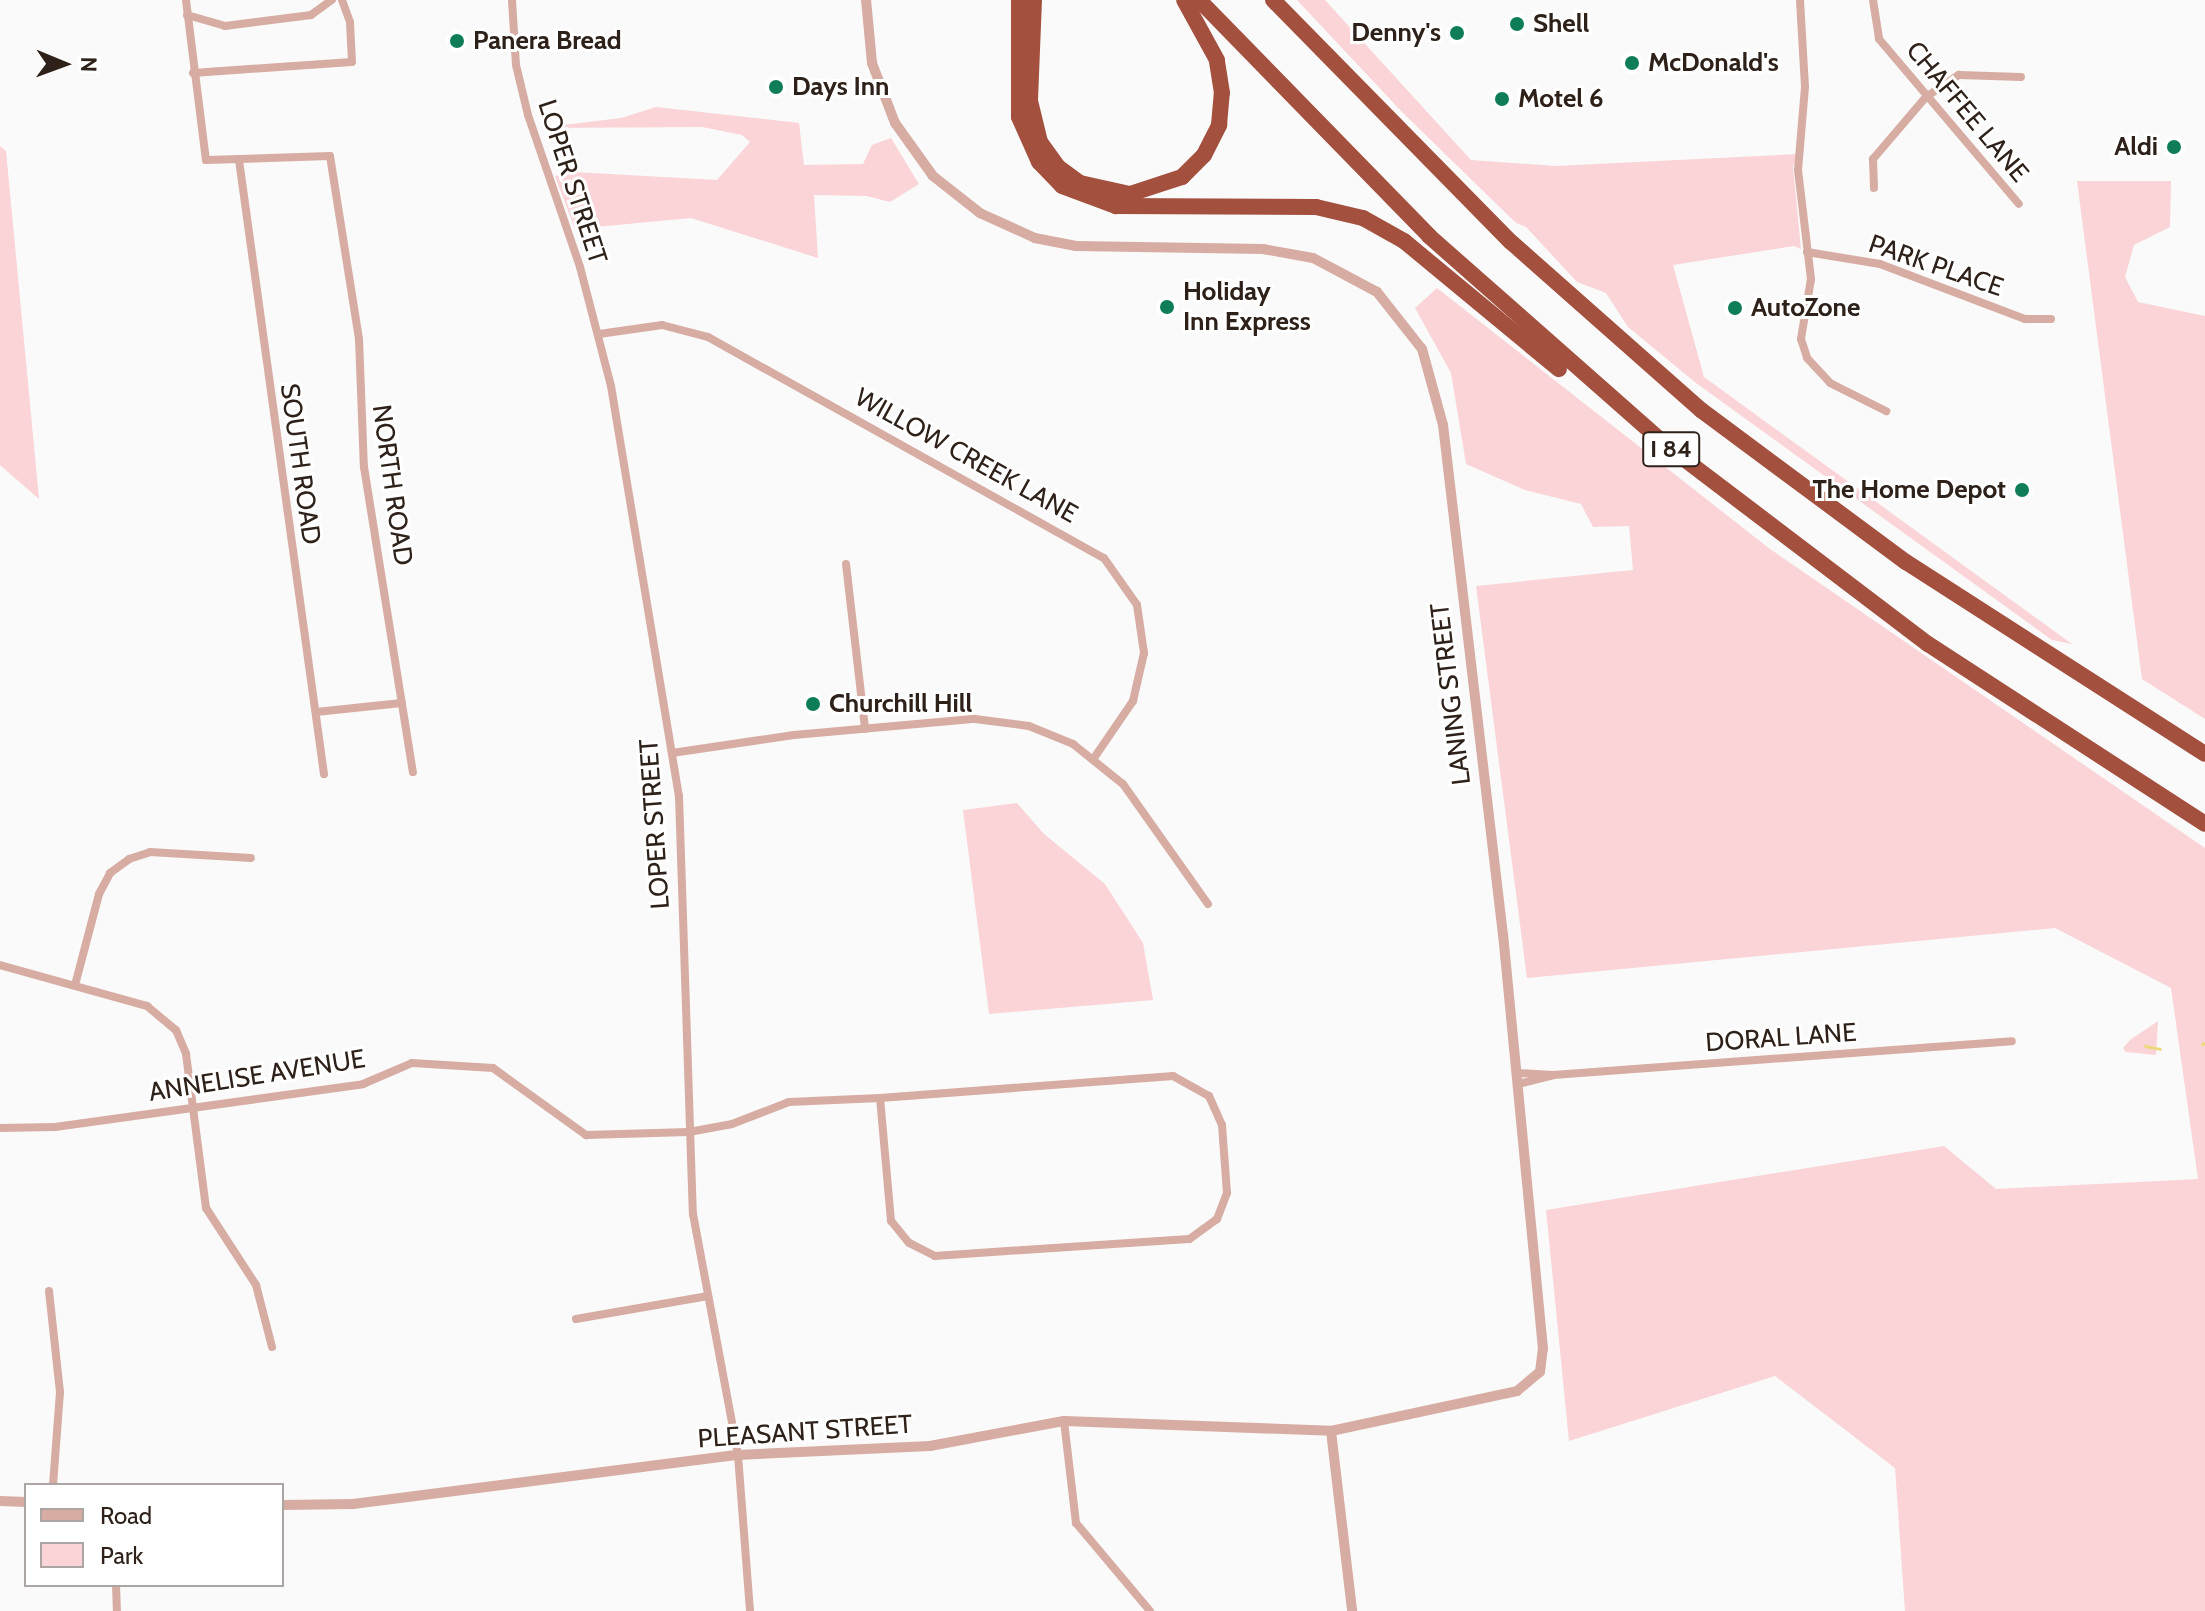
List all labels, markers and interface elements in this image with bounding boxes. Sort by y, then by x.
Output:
place label: Shell [1533,8,1589,40]
marker: Shell [1508,15,1526,33]
place label: Denny's [1351,17,1441,49]
north arrow [24,24,104,104]
marker: Denny's [1448,24,1466,42]
place label: Panera Bread [473,25,622,57]
marker: Panera Bread [448,32,466,50]
street label: CHAFFEE LANE [1899,35,2035,189]
place label: McDonald's [1648,47,1779,79]
marker: McDonald's [1623,54,1641,72]
text: N [75,56,102,72]
place label: Days Inn [792,71,889,103]
marker: Days Inn [767,78,785,96]
place label: Motel 6 [1518,83,1604,115]
marker: Motel 6 [1493,90,1511,108]
street label: LOPER STREET [531,96,613,268]
place label: Aldi [2114,131,2158,163]
marker: Aldi [2165,138,2183,156]
street label: PARK PLACE [1865,228,2007,304]
place label: Holiday Inn Express [1183,276,1311,338]
place label: AutoZone [1751,292,1860,324]
marker: Holiday Inn Express [1158,298,1176,316]
marker: AutoZone [1726,299,1744,317]
street label: SOUTH ROAD [273,381,327,547]
street label: WILLOW CREEK LANE [849,382,1083,530]
street label: NORTH ROAD [365,403,419,567]
road number: I 84 [1641,429,1701,469]
place label: The Home Depot [1812,474,2006,506]
marker: The Home Depot [2013,481,2031,499]
street label: LANING STREET [1424,601,1478,787]
place label: Churchill Hill [829,688,972,720]
marker: Churchill Hill [804,695,822,713]
street label: LOPER STREET [633,738,677,910]
street label: DORAL LANE [1704,1017,1858,1059]
street label: ANNELISE AVENUE [147,1043,367,1109]
street label: PLEASANT STREET [697,1409,913,1455]
legend [24,1483,284,1587]
text: Road [100,1501,152,1530]
text: Park [100,1541,143,1570]

